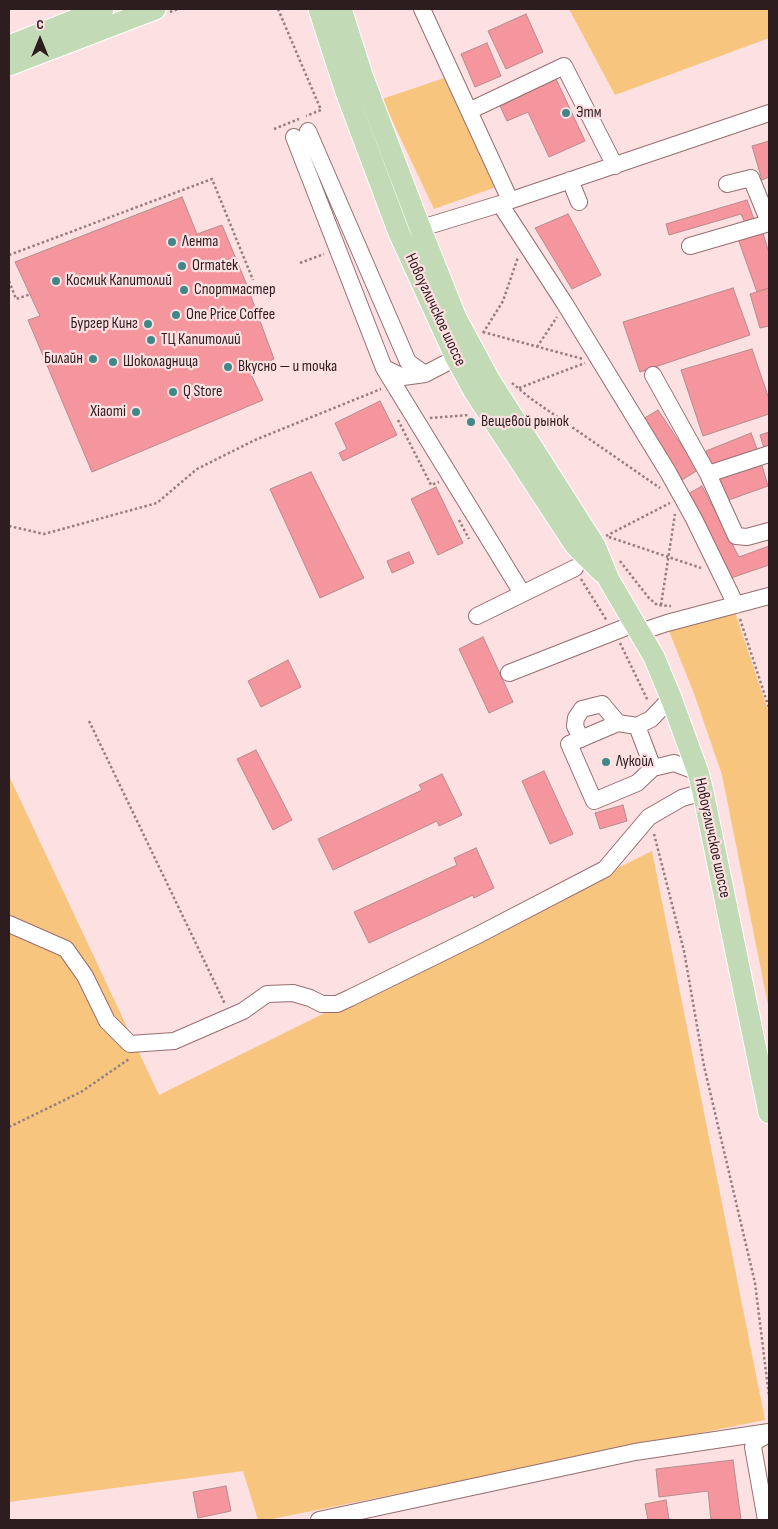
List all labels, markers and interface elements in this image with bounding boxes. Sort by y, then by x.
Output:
north arrow [15,15,65,65]
text: С [36,16,44,33]
place label: Этм [576,103,602,123]
marker: Этм [560,107,572,119]
place label: Лента [182,232,219,252]
marker: Лента [166,236,178,248]
street label: Новоугличское шоссе [400,251,470,369]
place label: Ormatek [192,256,238,276]
marker: Ormatek [176,260,188,272]
place label: Космик Капитолий [66,271,172,291]
marker: Космик Капитолий [50,275,62,287]
place label: Спортмастер [194,280,276,300]
marker: Спортмастер [178,284,190,296]
place label: One Price Coffee [186,305,275,325]
marker: One Price Coffee [170,309,182,321]
place label: Бургер Кинг [70,314,138,334]
marker: Бургер Кинг [142,318,154,330]
place label: ТЦ Капитолий [161,330,241,350]
marker: ТЦ Капитолий [145,334,157,346]
place label: Билайн [44,349,83,369]
place label: Шоколадница [123,352,198,372]
marker: Билайн [87,353,99,365]
marker: Шоколадница [107,356,119,368]
place label: Вкусно — и точка [238,357,337,377]
marker: Вкусно — и точка [222,361,234,373]
place label: Q Store [183,382,222,402]
marker: Q Store [167,386,179,398]
place label: Xiaomi [90,402,126,422]
marker: Xiaomi [130,406,142,418]
place label: Вещевой рынок [481,412,569,432]
marker: Вещевой рынок [465,416,477,428]
place label: Лукойл [616,752,653,772]
marker: Лукойл [600,756,612,768]
street label: Новоугличское шоссе [690,776,734,900]

